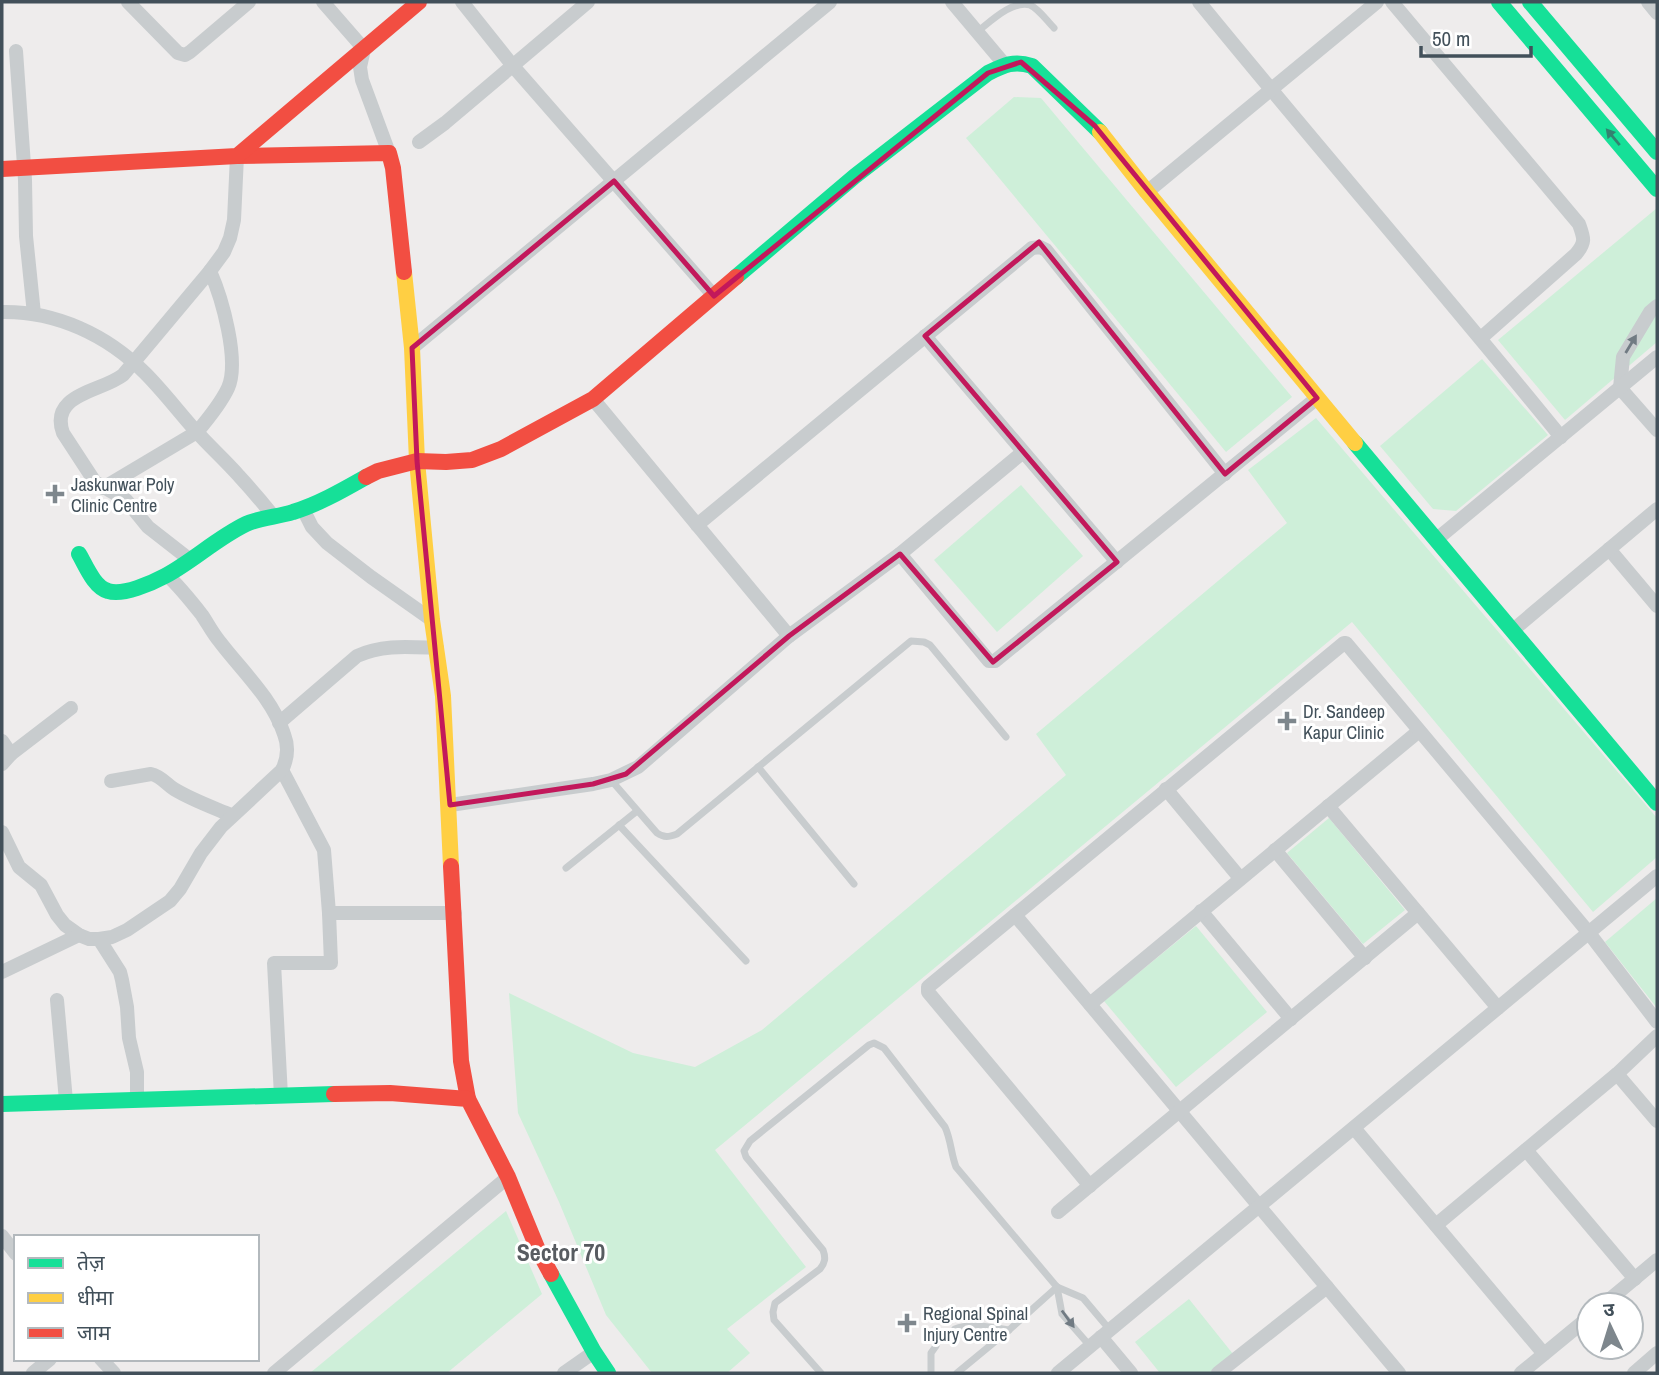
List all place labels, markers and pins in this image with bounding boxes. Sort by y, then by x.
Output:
place label: Jaskunwar Poly Clinic Centre [71,472,175,518]
marker: Jaskunwar Poly Clinic Centre [45,484,65,504]
place label: Dr. Sandeep Kapur Clinic [1303,699,1385,745]
marker: Dr. Sandeep Kapur Clinic [1277,711,1297,731]
place label: Regional Spinal Injury Centre [923,1301,1028,1347]
marker: Regional Spinal Injury Centre [897,1313,917,1333]

